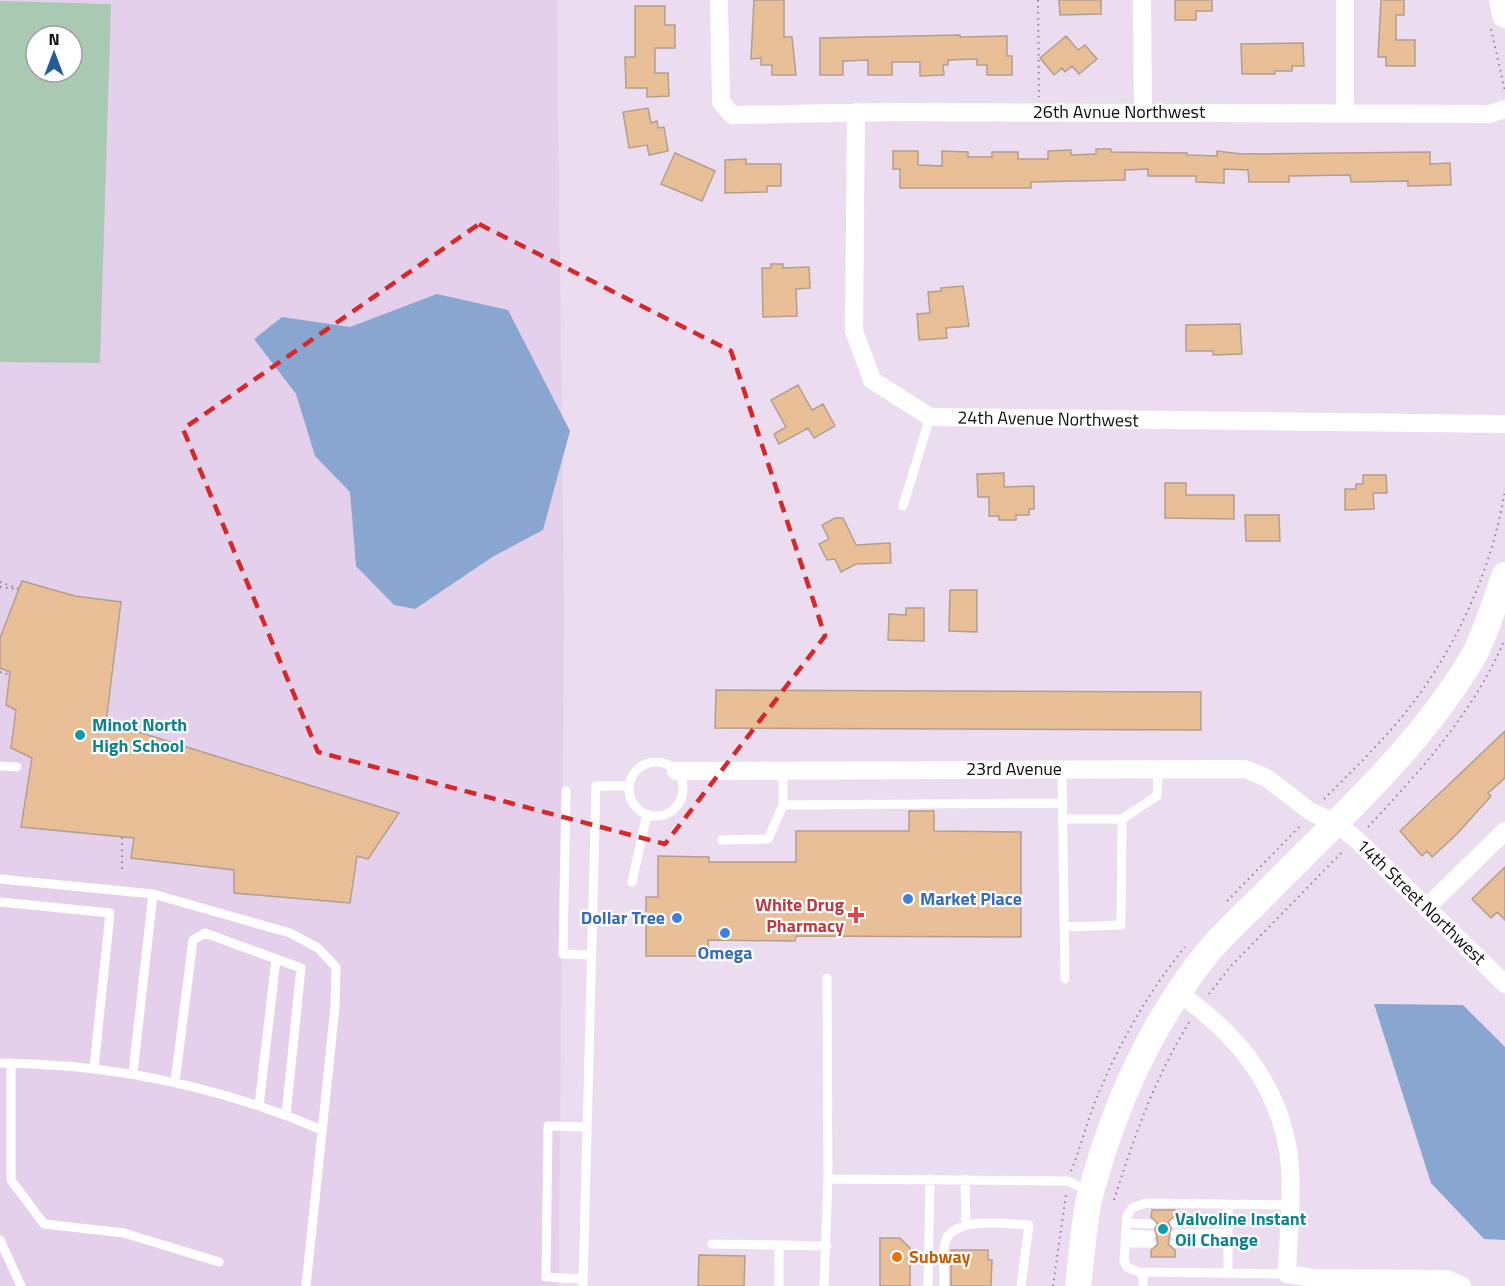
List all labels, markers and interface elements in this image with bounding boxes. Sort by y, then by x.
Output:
north arrow [24,24,84,84]
text: N [48,27,60,51]
street label: 26th Avnue Northwest [1033,98,1206,125]
street label: 24th Avenue Northwest [957,403,1140,434]
place label: Minot North High School [92,711,187,759]
marker: Minot North High School [73,728,87,742]
street label: 23rd Avenue [966,755,1062,782]
street label: 14th Street Northwest [1350,832,1493,971]
place label: Market Place [920,885,1022,912]
place label: White Drug Pharmacy [755,891,844,939]
marker: Market Place [901,892,915,906]
place label: Dollar Tree [581,904,665,931]
marker: White Drug Pharmacy [849,908,863,922]
marker: Dollar Tree [670,911,684,925]
marker: Omega [718,926,732,940]
place label: Omega [698,939,752,966]
place label: Valvoline Instant Oil Change [1175,1205,1307,1253]
marker: Valvoline Instant Oil Change [1156,1222,1170,1236]
place label: Subway [909,1243,971,1270]
marker: Subway [890,1250,904,1264]

